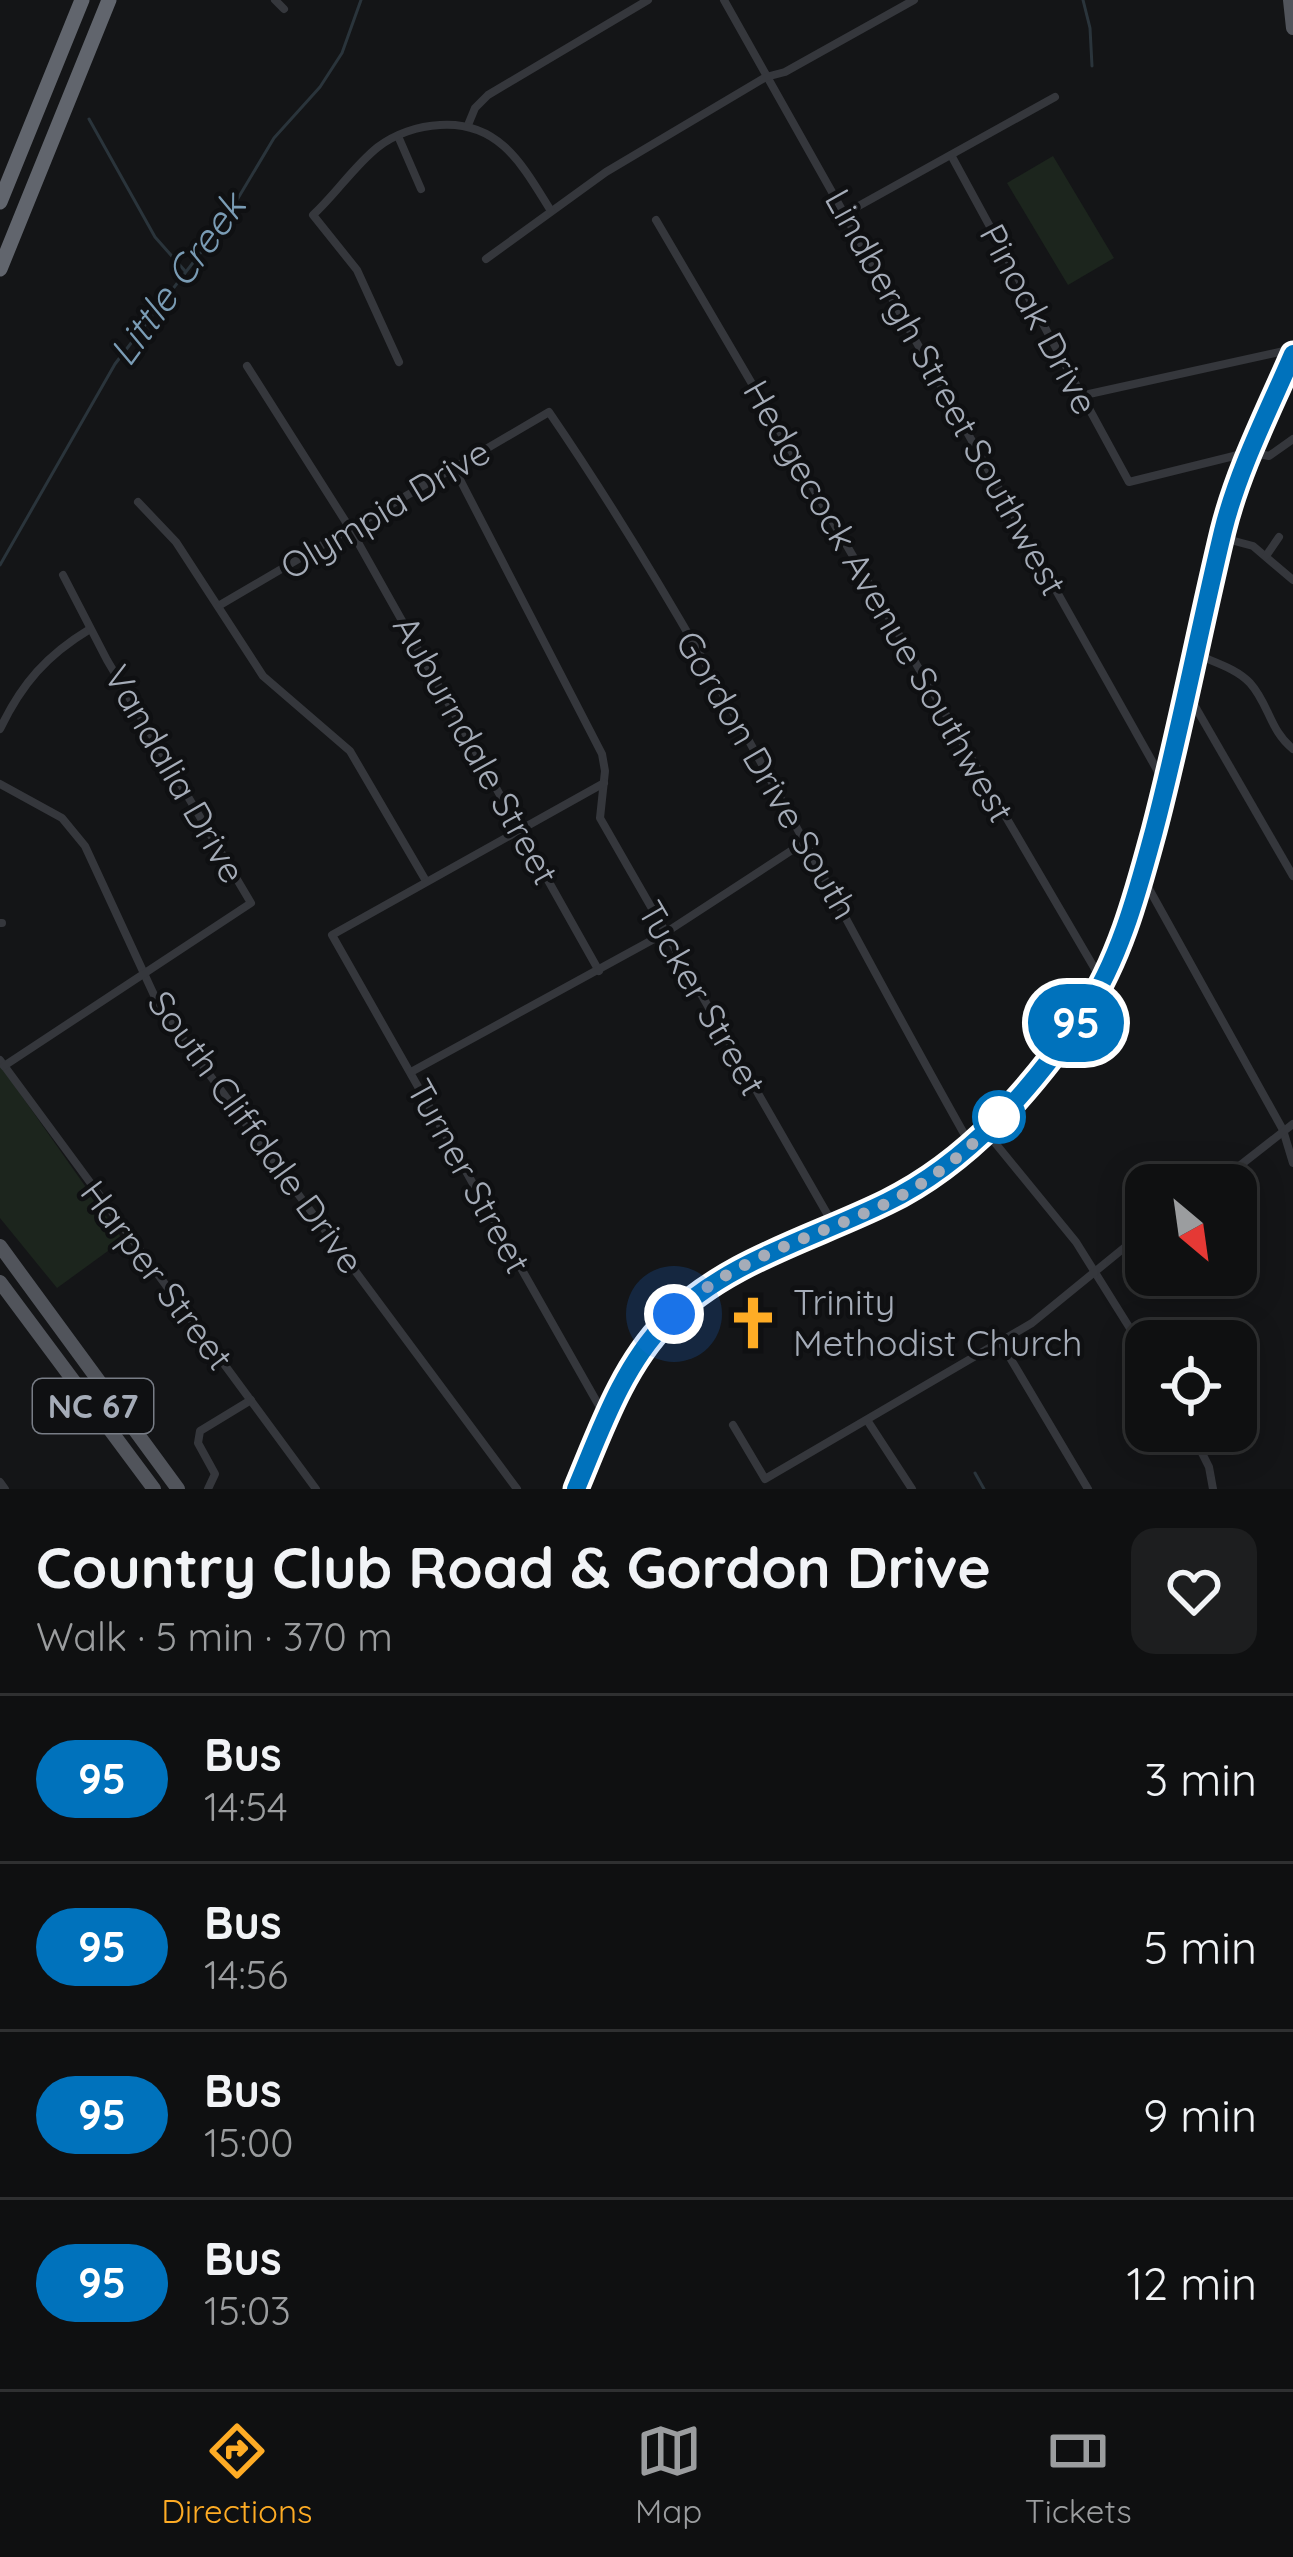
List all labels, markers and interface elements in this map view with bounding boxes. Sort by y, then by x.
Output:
water label: Little Creek [98,180,257,375]
street label: Lindbergh Street Southwest [816,181,1077,603]
street label: Pinoak Drive [970,216,1108,422]
street label: Hedgecock Avenue Southwest [734,372,1025,830]
street label: Olympia Drive [272,428,498,589]
street label: Auburndale Street [384,607,569,892]
street label: Gordon Drive South [667,623,868,927]
street label: Vandalia Drive [95,657,256,891]
street label: Tucker Street [629,892,776,1103]
street label: South Cliffdale Drive [139,981,374,1282]
line badge: 95 [1022,984,1130,1062]
text: 95 [1052,996,1100,1049]
street label: Turner Street [398,1071,541,1281]
unlabelled marker [974,1092,1024,1142]
north arrow [1125,1164,1257,1296]
map controls [1125,1164,1257,1452]
street label: Harper Street [71,1171,243,1378]
place label: Trinity Methodist Church [793,1279,1083,1365]
your location [644,1284,704,1344]
church icon: Trinity Methodist Church [724,1294,782,1352]
button: locate [1125,1320,1257,1452]
road number: NC 67 [33,1379,153,1433]
button: heart [1131,1528,1257,1654]
text: Country Club Road & Gordon Drive [36,1531,991,1602]
text: Walk · 5 min · 370 m [36,1612,393,1661]
text: Bus [204,1726,282,1782]
text: 3 min [1144,1751,1257,1807]
text: 95 [78,1752,126,1805]
text: 14:54 [204,1782,288,1831]
text: Bus [204,1894,282,1950]
text: 5 min [1144,1919,1257,1975]
text: 95 [78,1920,126,1973]
text: 14:56 [204,1950,288,1999]
text: Bus [204,2062,282,2118]
text: 9 min [1143,2087,1257,2143]
text: 95 [78,2088,126,2141]
text: 15:00 [204,2118,293,2167]
text: Bus [204,2230,282,2286]
text: 12 min [1126,2255,1257,2311]
text: 95 [78,2256,126,2309]
text: 15:03 [204,2286,291,2335]
tab: Directions [161,2418,312,2531]
tab: Map [635,2418,702,2531]
tab: Tickets [1025,2418,1132,2531]

